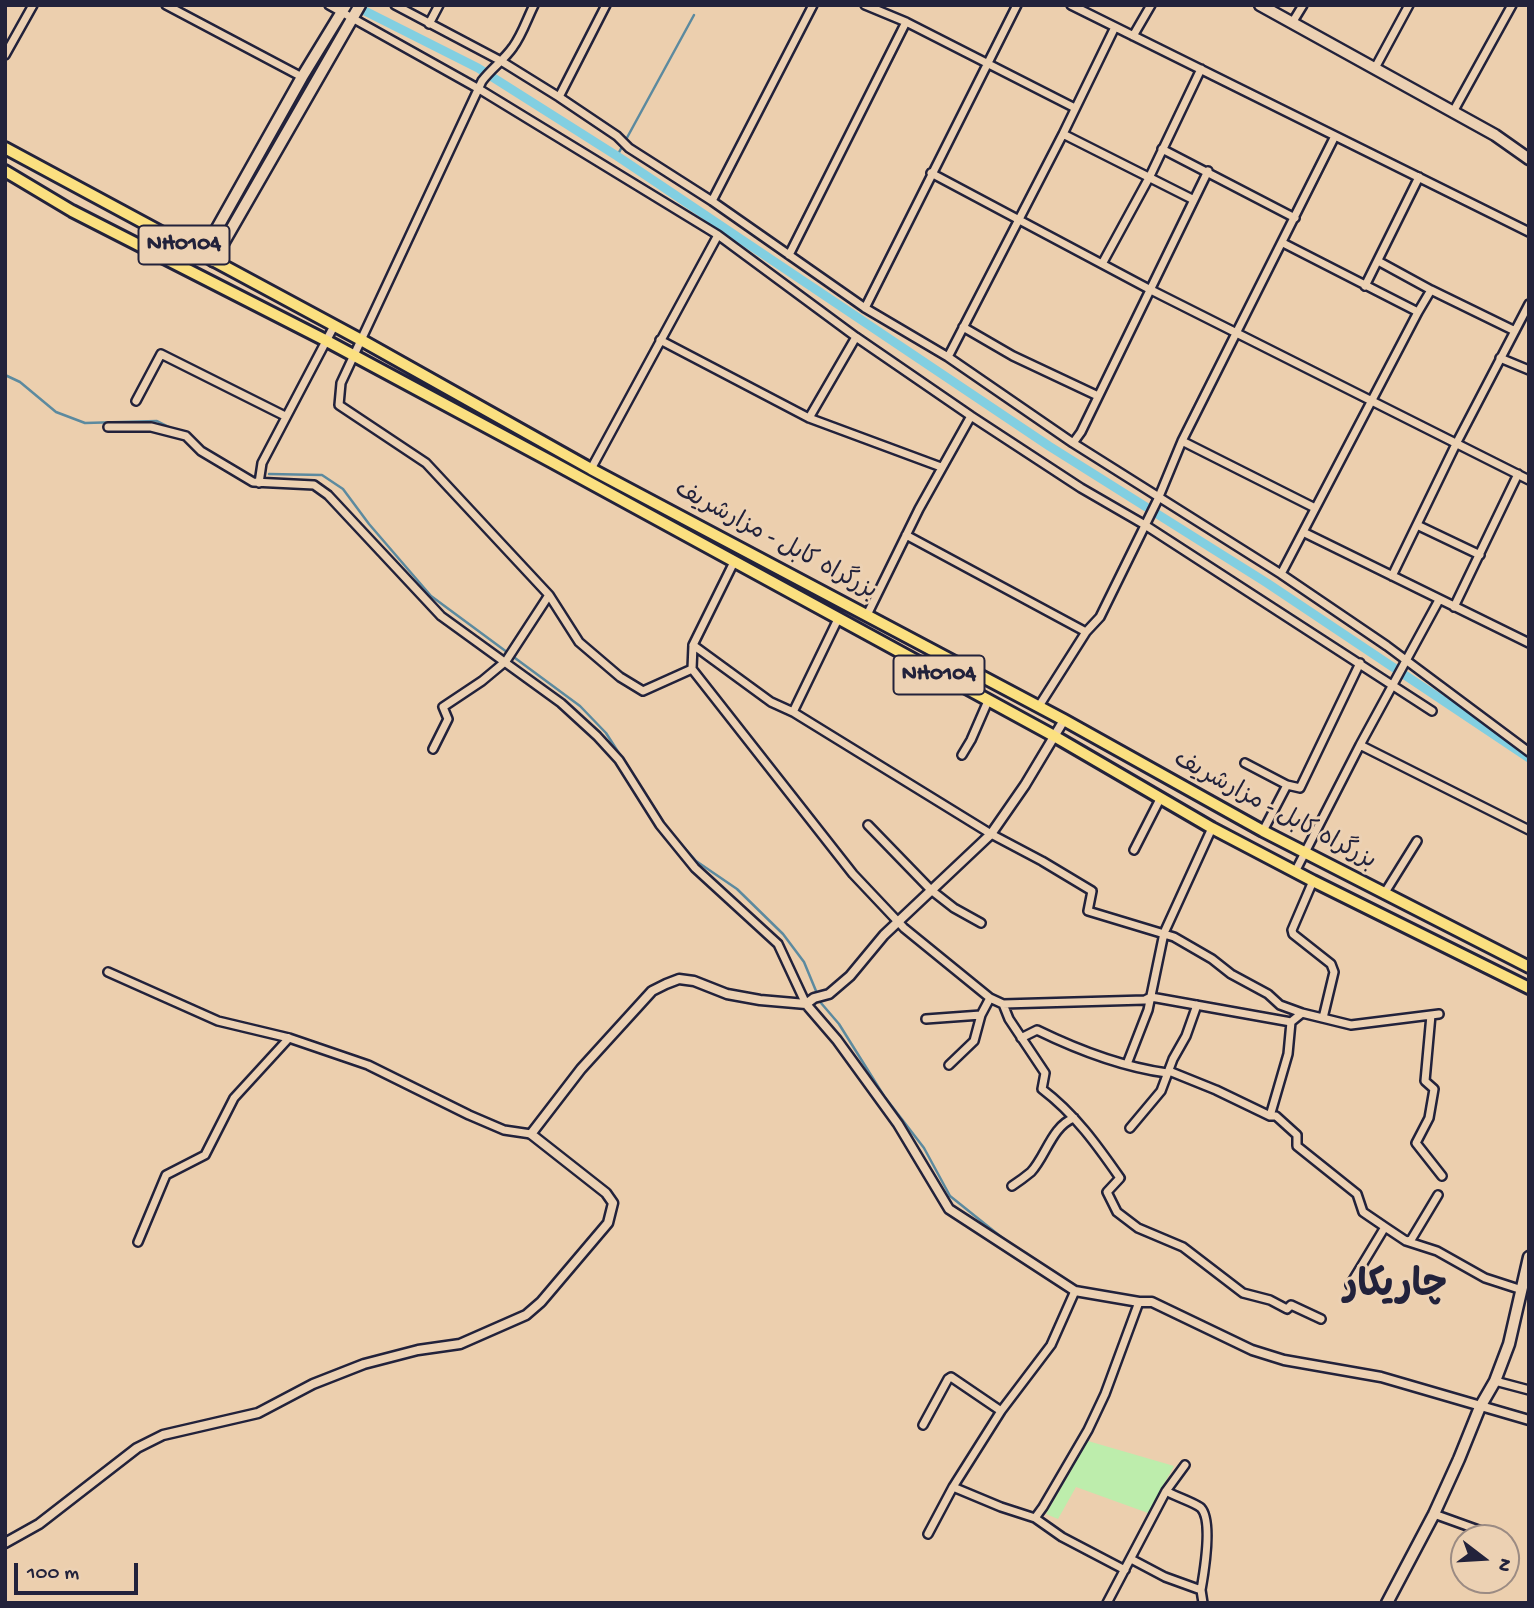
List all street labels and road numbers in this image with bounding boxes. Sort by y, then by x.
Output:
road number: NH0104 [138,226,230,264]
street label: بزرگراه کابل - مزارشریف [669,476,881,608]
road number: NH0104 [894,656,984,694]
street label: بزرگراه کابل - مزارشریف [1168,746,1380,878]

